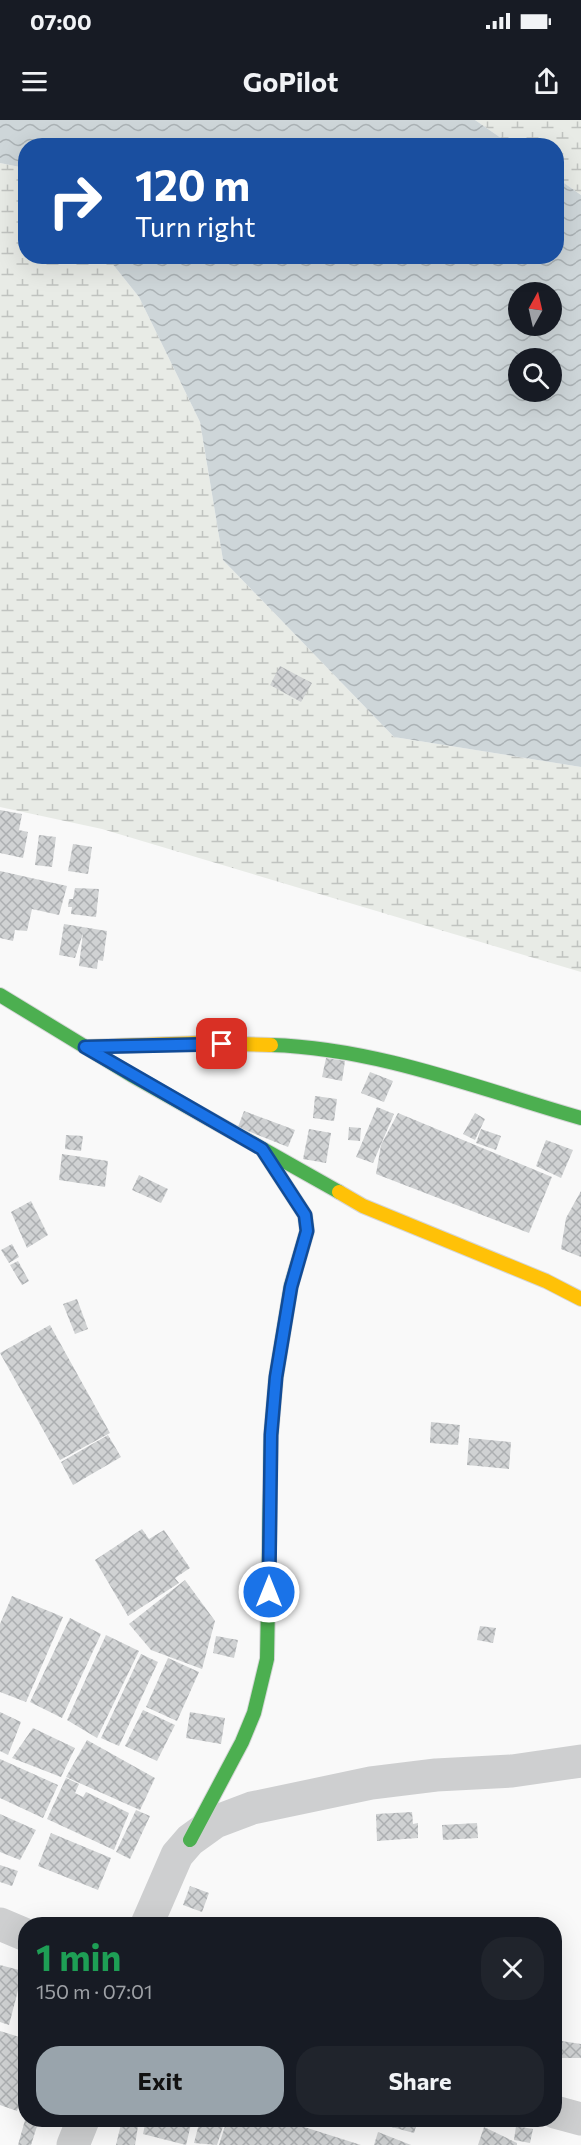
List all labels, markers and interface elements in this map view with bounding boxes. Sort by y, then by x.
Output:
text: 07:00 [30,8,92,35]
icon: menu [18,65,51,98]
text: GoPilot [243,65,338,98]
icon: share [530,65,563,98]
text: 120 m [135,158,250,210]
icon: right [36,162,114,240]
text: Turn right [135,210,255,243]
north arrow [508,282,562,336]
map controls [508,282,562,402]
button: search [508,348,562,402]
pin [196,1018,247,1069]
icon: arrive [205,1027,238,1060]
position arrow [237,1560,301,1624]
text: 1 min [36,1934,121,1978]
button: close [481,1937,544,2000]
text: 150 m · 07:01 [36,1979,153,2003]
button: Exit [36,2046,284,2115]
button: Share [296,2046,544,2115]

